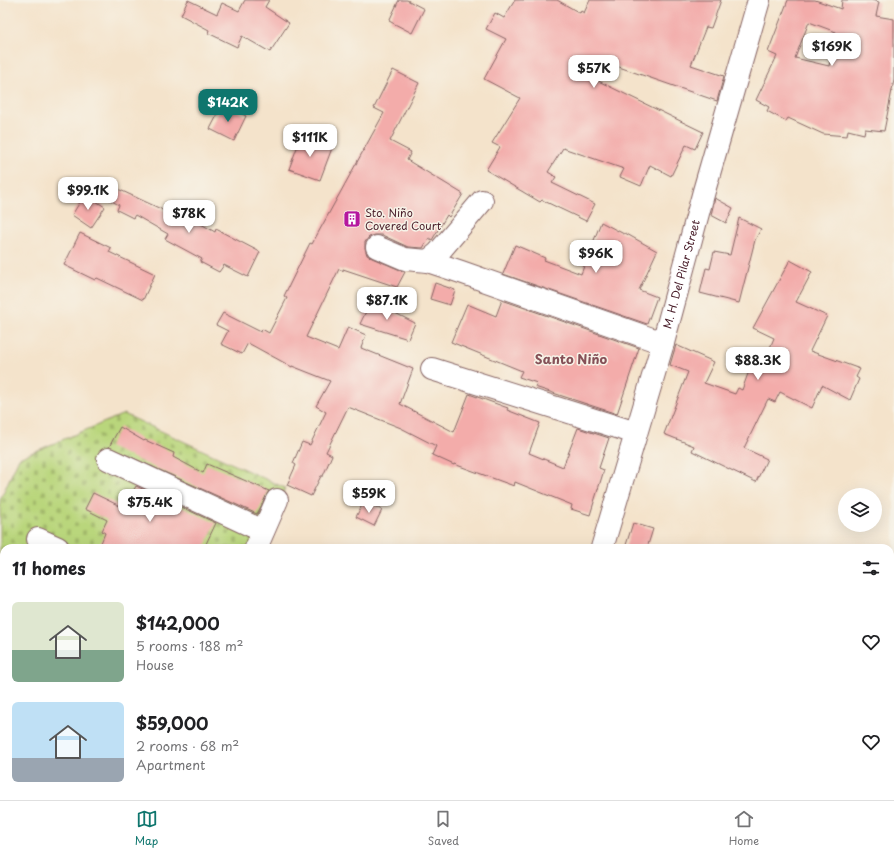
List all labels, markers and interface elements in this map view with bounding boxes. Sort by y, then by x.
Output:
pin: $169K [804,33,860,67]
text: $169K [812,36,852,55]
pin: $57K [570,55,618,89]
text: $57K [577,58,611,77]
pin: $142K [200,89,256,123]
text: $142K [207,92,249,111]
pin: $111K [282,124,338,158]
text: $111K [292,127,328,146]
pin: $99.1K [55,177,121,211]
text: $99.1K [67,180,109,199]
pin: $78K [165,200,213,234]
text: $78K [172,203,206,222]
place label: Sto. Niño Covered Court [365,204,442,234]
building icon: Sto. Niño Covered Court [342,209,362,229]
street label: M. H. Del Pilar Street [658,217,704,331]
pin: $96K [572,240,620,274]
text: $96K [579,243,613,262]
pin: $87.1K [354,287,420,321]
text: $87.1K [366,290,408,309]
pin: $88.3K [725,347,791,381]
district label: Santo Niño [535,349,607,368]
text: $88.3K [735,350,781,369]
pin: $59K [345,480,393,514]
text: $59K [352,483,386,502]
map controls [838,488,882,532]
button: layers [838,488,882,532]
pin: $75.4K [117,489,183,523]
text: $75.4K [127,492,173,511]
text: 11 homes [12,555,86,581]
icon: filters [860,557,882,579]
text: $142,000 [136,610,220,636]
icon: home [44,618,92,666]
icon: heart [860,631,882,653]
text: 5 rooms · 188 m² [136,636,244,655]
text: House [136,655,174,674]
text: $59,000 [136,710,208,736]
icon: home [44,718,92,766]
icon: heart [860,731,882,753]
text: 2 rooms · 68 m² [136,736,239,755]
text: Apartment [136,755,205,774]
tab: Map [135,808,158,849]
tab: Saved [428,808,459,849]
tab: Home [729,808,759,849]

